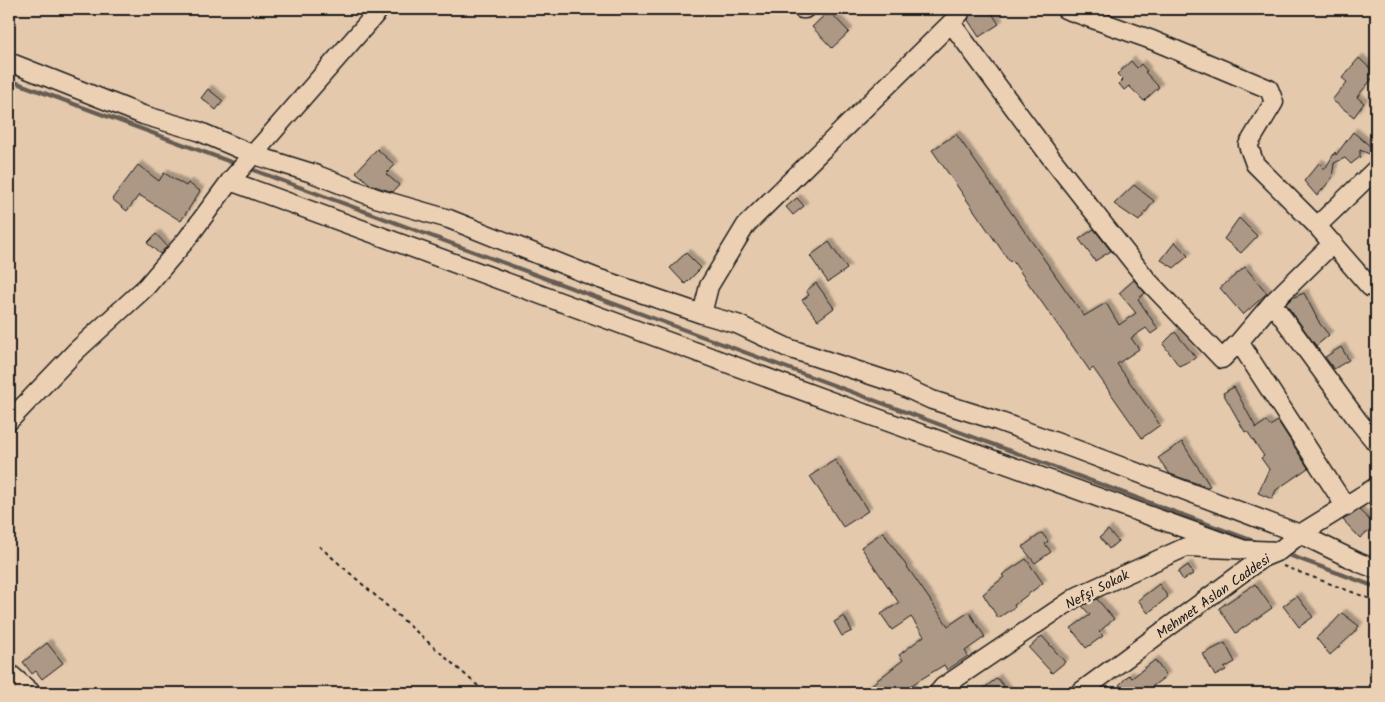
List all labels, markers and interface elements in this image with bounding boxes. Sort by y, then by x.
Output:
street label: Mehmet Aslan Caddesi [1152,549,1276,645]
street label: Nefşi Sokak [1062,564,1134,615]

